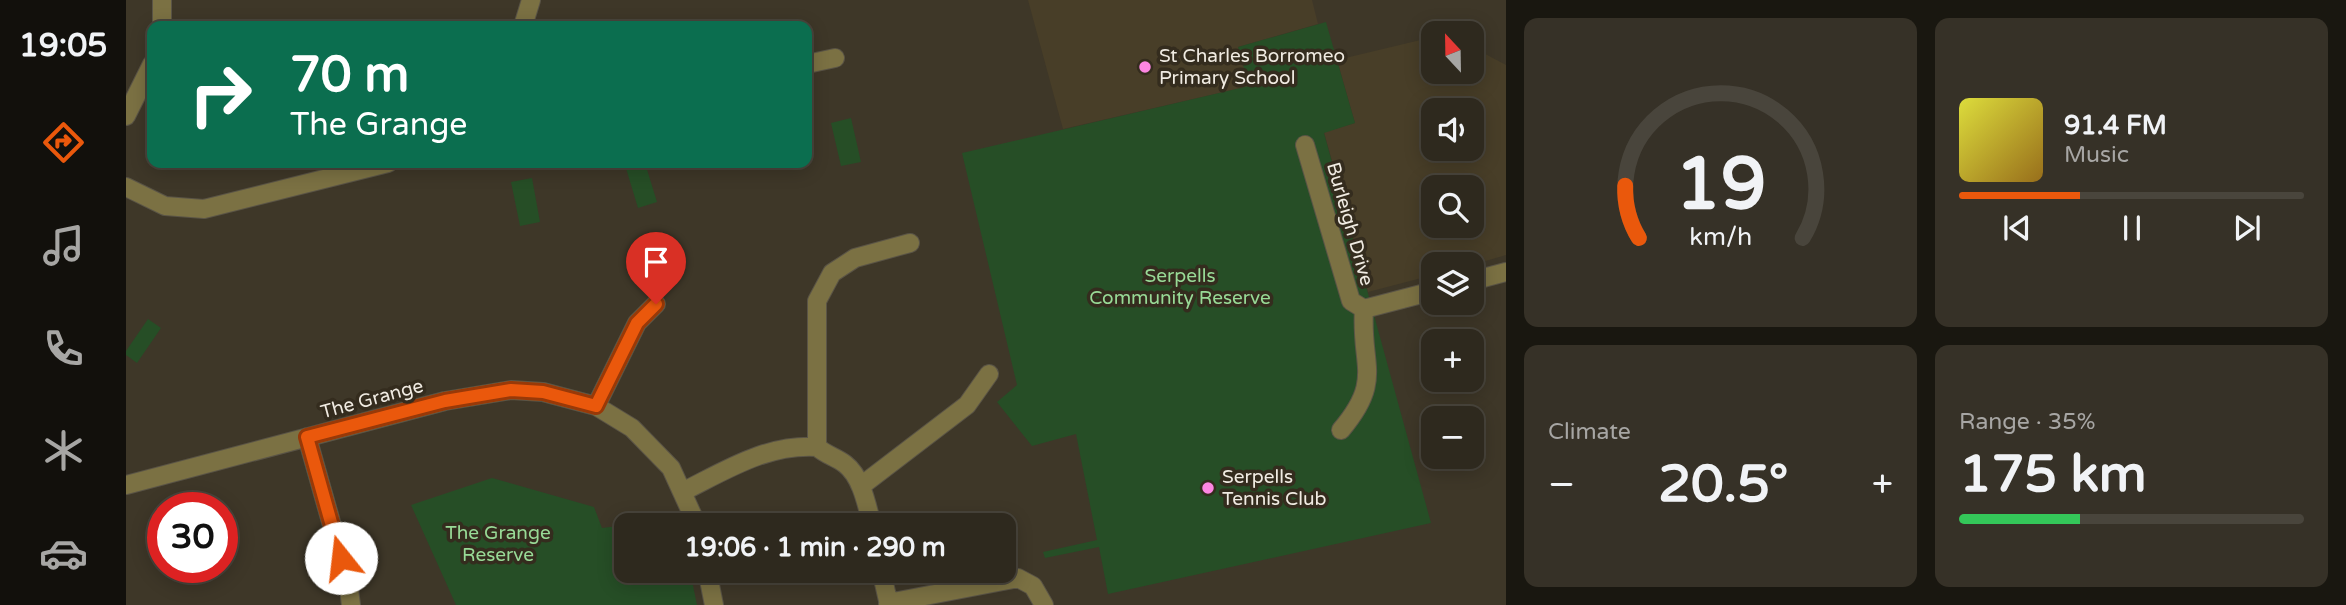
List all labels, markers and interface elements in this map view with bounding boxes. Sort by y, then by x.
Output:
north arrow [1421,21,1484,84]
map controls [1421,21,1484,469]
text: 19:05 [19,27,107,65]
place label: St Charles Borromeo Primary School [1159,45,1345,89]
text: 70 m [290,46,409,105]
icon: right [175,49,266,140]
marker: St Charles Borromeo Primary School [1137,59,1153,75]
button: sound [1421,98,1484,161]
text: The Grange [290,106,467,144]
text: 91.4 FM [2064,110,2167,141]
icon: directions [39,118,88,167]
text: Music [2064,141,2129,169]
text: 19 [1675,142,1766,230]
street label: Burleigh Drive [1322,160,1378,288]
button: search [1421,175,1484,238]
icon: previous [1998,209,2036,247]
icon: pause [2113,209,2151,247]
icon: next [2228,209,2266,247]
icon: music [39,221,88,270]
text: km/h [1689,222,1752,252]
pin [626,232,686,304]
icon: arrive [637,243,675,281]
button: layers [1421,252,1484,315]
park label: Serpells Community Reserve [1089,265,1271,309]
icon: phone [39,324,88,373]
button: + [1421,329,1484,392]
street label: The Grange [318,375,426,423]
button: − [1421,406,1484,469]
text: Range · 35% [1959,408,2095,436]
text: Climate [1548,418,1631,446]
icon: climate [39,426,88,475]
text: 175 km [1959,443,2147,506]
text: 20.5° [1658,453,1788,516]
text: − [1548,462,1575,508]
text: + [1872,462,1893,508]
place label: Serpells Tennis Club [1222,466,1327,510]
marker: Serpells Tennis Club [1200,480,1216,496]
speed limit sign: 30 [147,492,238,583]
position arrow [304,521,378,595]
park label: The Grange Reserve [445,522,551,566]
icon: car [39,529,88,578]
text: 19:06 · 1 min · 290 m [684,532,946,563]

